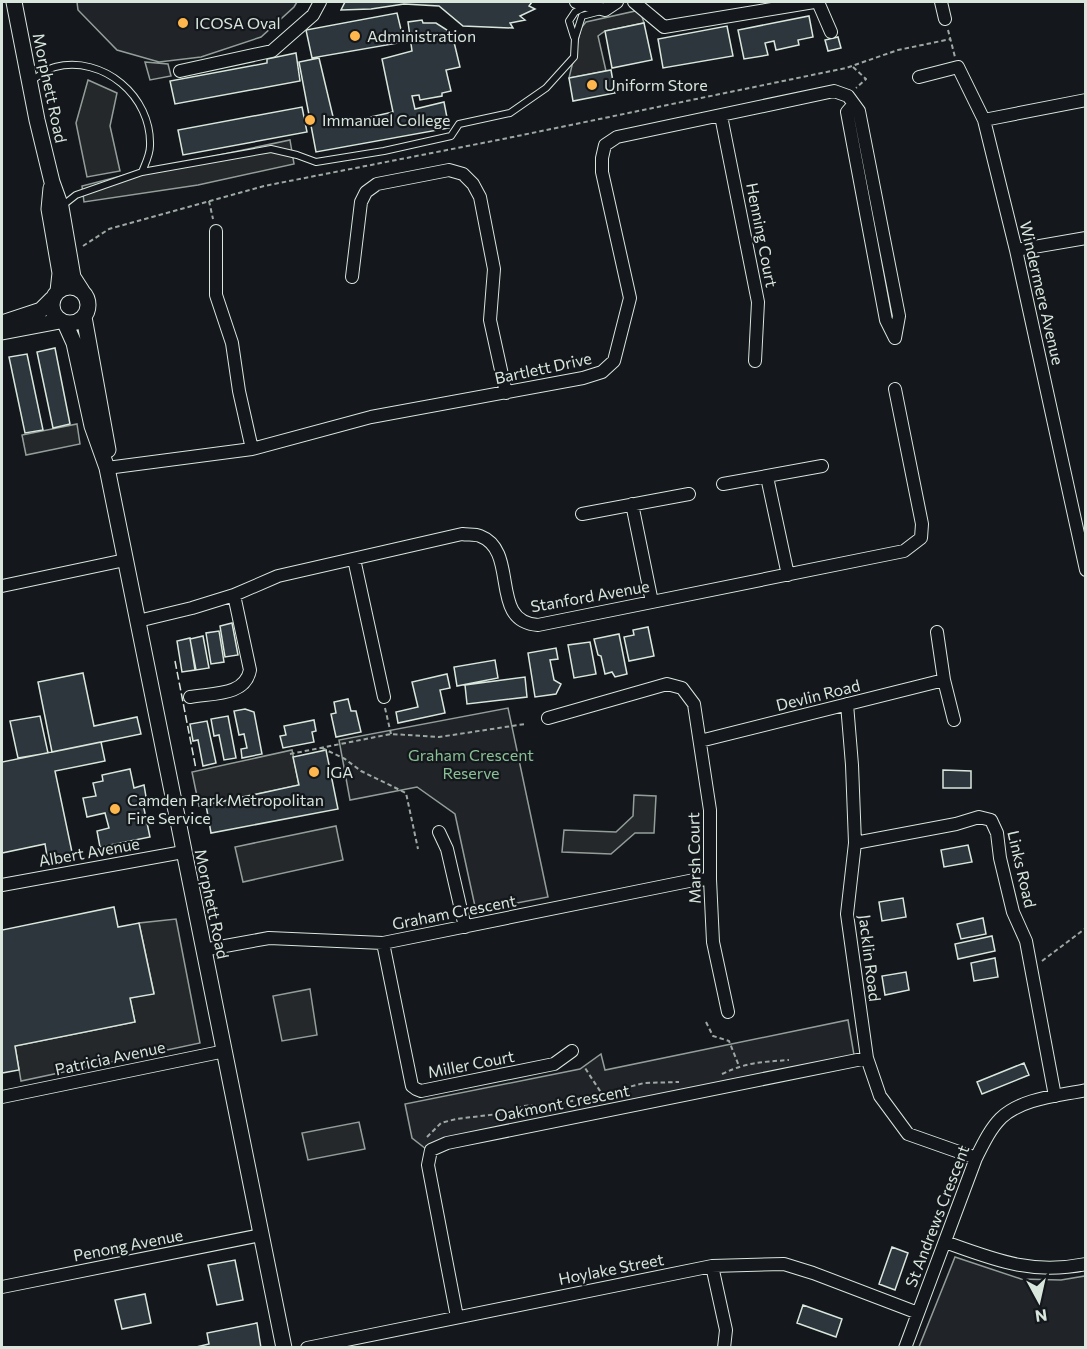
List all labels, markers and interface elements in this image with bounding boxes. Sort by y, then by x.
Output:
place label: ICOSA Oval [195,13,281,32]
marker: ICOSA Oval [176,16,190,30]
place label: Administration [367,26,476,45]
marker: Administration [348,29,362,43]
street label: Morphett Road [30,31,71,145]
place label: Uniform Store [604,75,708,94]
marker: Uniform Store [585,78,599,92]
place label: Immanuel College [322,110,450,129]
marker: Immanuel College [303,113,317,127]
street label: Henning Court [743,181,782,289]
street label: Windermere Avenue [1017,219,1068,367]
street label: Bartlett Drive [493,348,593,387]
street label: Stanford Avenue [529,576,651,615]
street label: Devlin Road [774,675,862,714]
park label: Graham Crescent Reserve [408,745,534,782]
place label: IGA [326,762,353,781]
marker: IGA [307,765,321,779]
place label: Camden Park Metropolitan Fire Service [127,790,324,827]
marker: Camden Park Metropolitan Fire Service [108,802,122,816]
street label: Marsh Court [683,812,704,904]
street label: Links Road [1004,828,1041,909]
street label: Albert Avenue [37,833,141,870]
street label: Morphett Road [192,847,233,961]
street label: Graham Crescent [390,890,518,933]
street label: Jacklin Road [856,913,885,1002]
street label: Patricia Avenue [53,1037,167,1078]
street label: Miller Court [426,1046,516,1081]
street label: Oakmont Crescent [493,1080,632,1125]
street label: St Andrews Crescent [901,1142,973,1290]
street label: Penong Avenue [72,1225,184,1264]
street label: Hoylake Street [557,1249,666,1288]
north arrow [1009,1271,1069,1331]
text: N [1034,1306,1048,1327]

